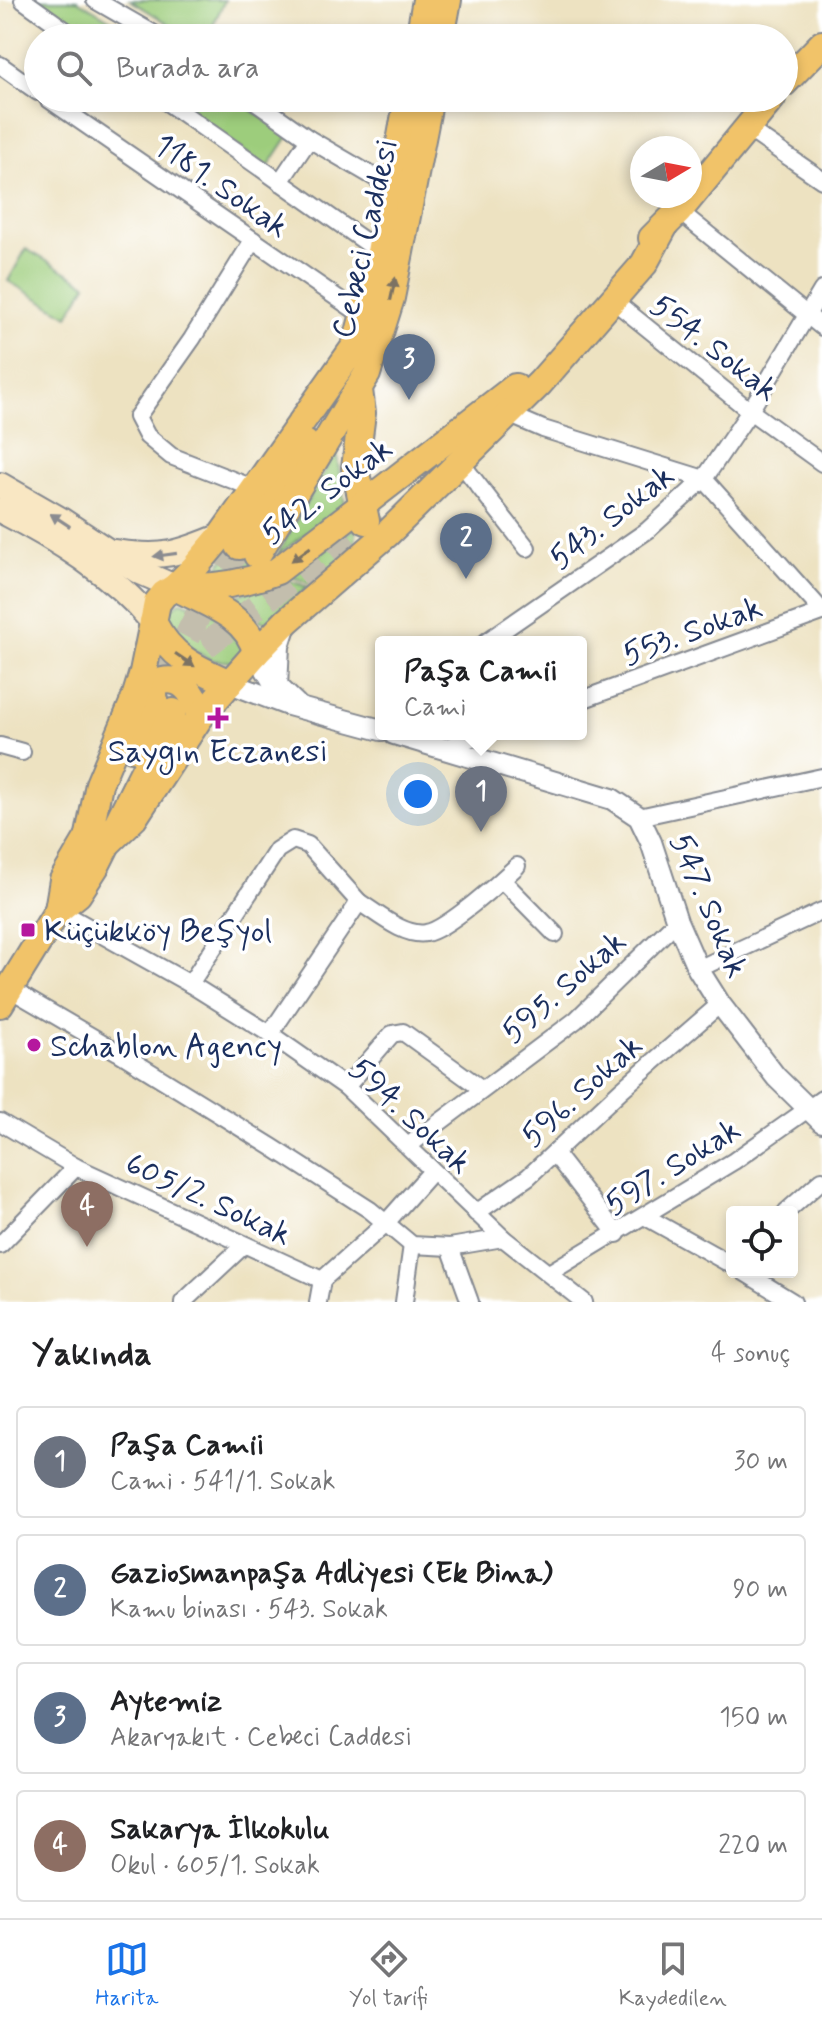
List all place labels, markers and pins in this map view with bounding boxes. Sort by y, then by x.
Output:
pin: 3 [383,334,435,400]
pin: 2 [440,513,492,579]
marker: Saygın Eczanesi [209,709,227,727]
place label: Saygın Eczanesi [108,731,328,775]
pin: 1 [455,766,507,832]
place label: Küçükköy Beşyol [44,911,272,953]
marker: Küçükköy Beşyol [19,921,37,939]
place label: Schablon Agency [50,1026,282,1068]
marker: Schablon Agency [25,1036,43,1054]
pin: 4 [61,1181,113,1247]

